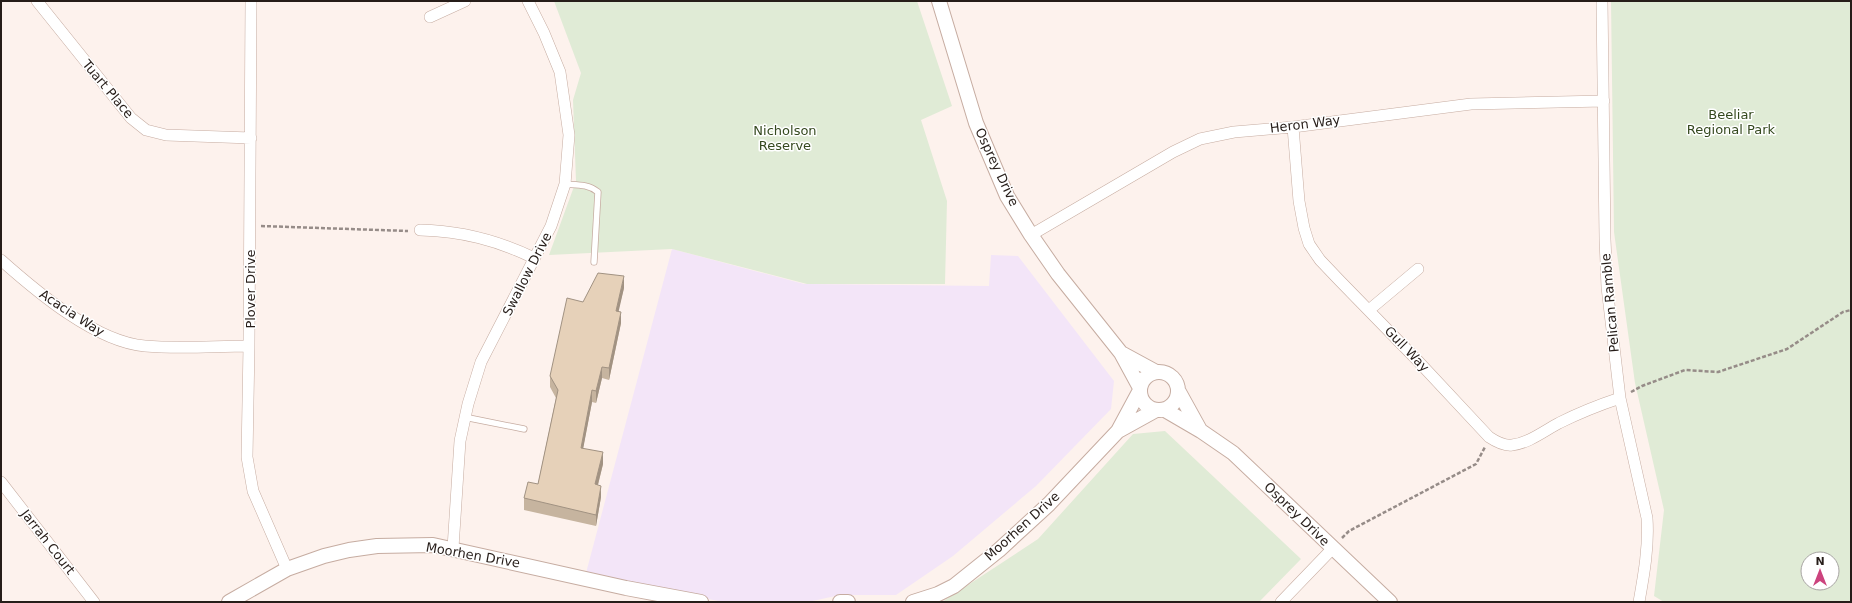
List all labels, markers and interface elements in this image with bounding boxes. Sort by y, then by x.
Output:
street label: Tuart Place [79,56,137,121]
park label: Beeliar Regional Park [1687,107,1776,137]
street label: Heron Way [1269,112,1341,136]
park label: Nicholson Reserve [753,123,817,153]
street label: Osprey Drive [972,125,1022,209]
street label: Swallow Drive [500,230,554,318]
street label: Plover Drive [243,249,258,329]
street label: Pelican Ramble [1598,253,1622,353]
street label: Acacia Way [37,286,108,340]
street label: Gull Way [1382,323,1433,375]
street label: Osprey Drive [1261,479,1333,549]
street label: Moorhen Drive [981,488,1063,564]
street label: Jarrah Court [17,506,78,577]
street label: Moorhen Drive [425,539,521,571]
north arrow [1800,551,1840,591]
text: N [1815,555,1825,568]

